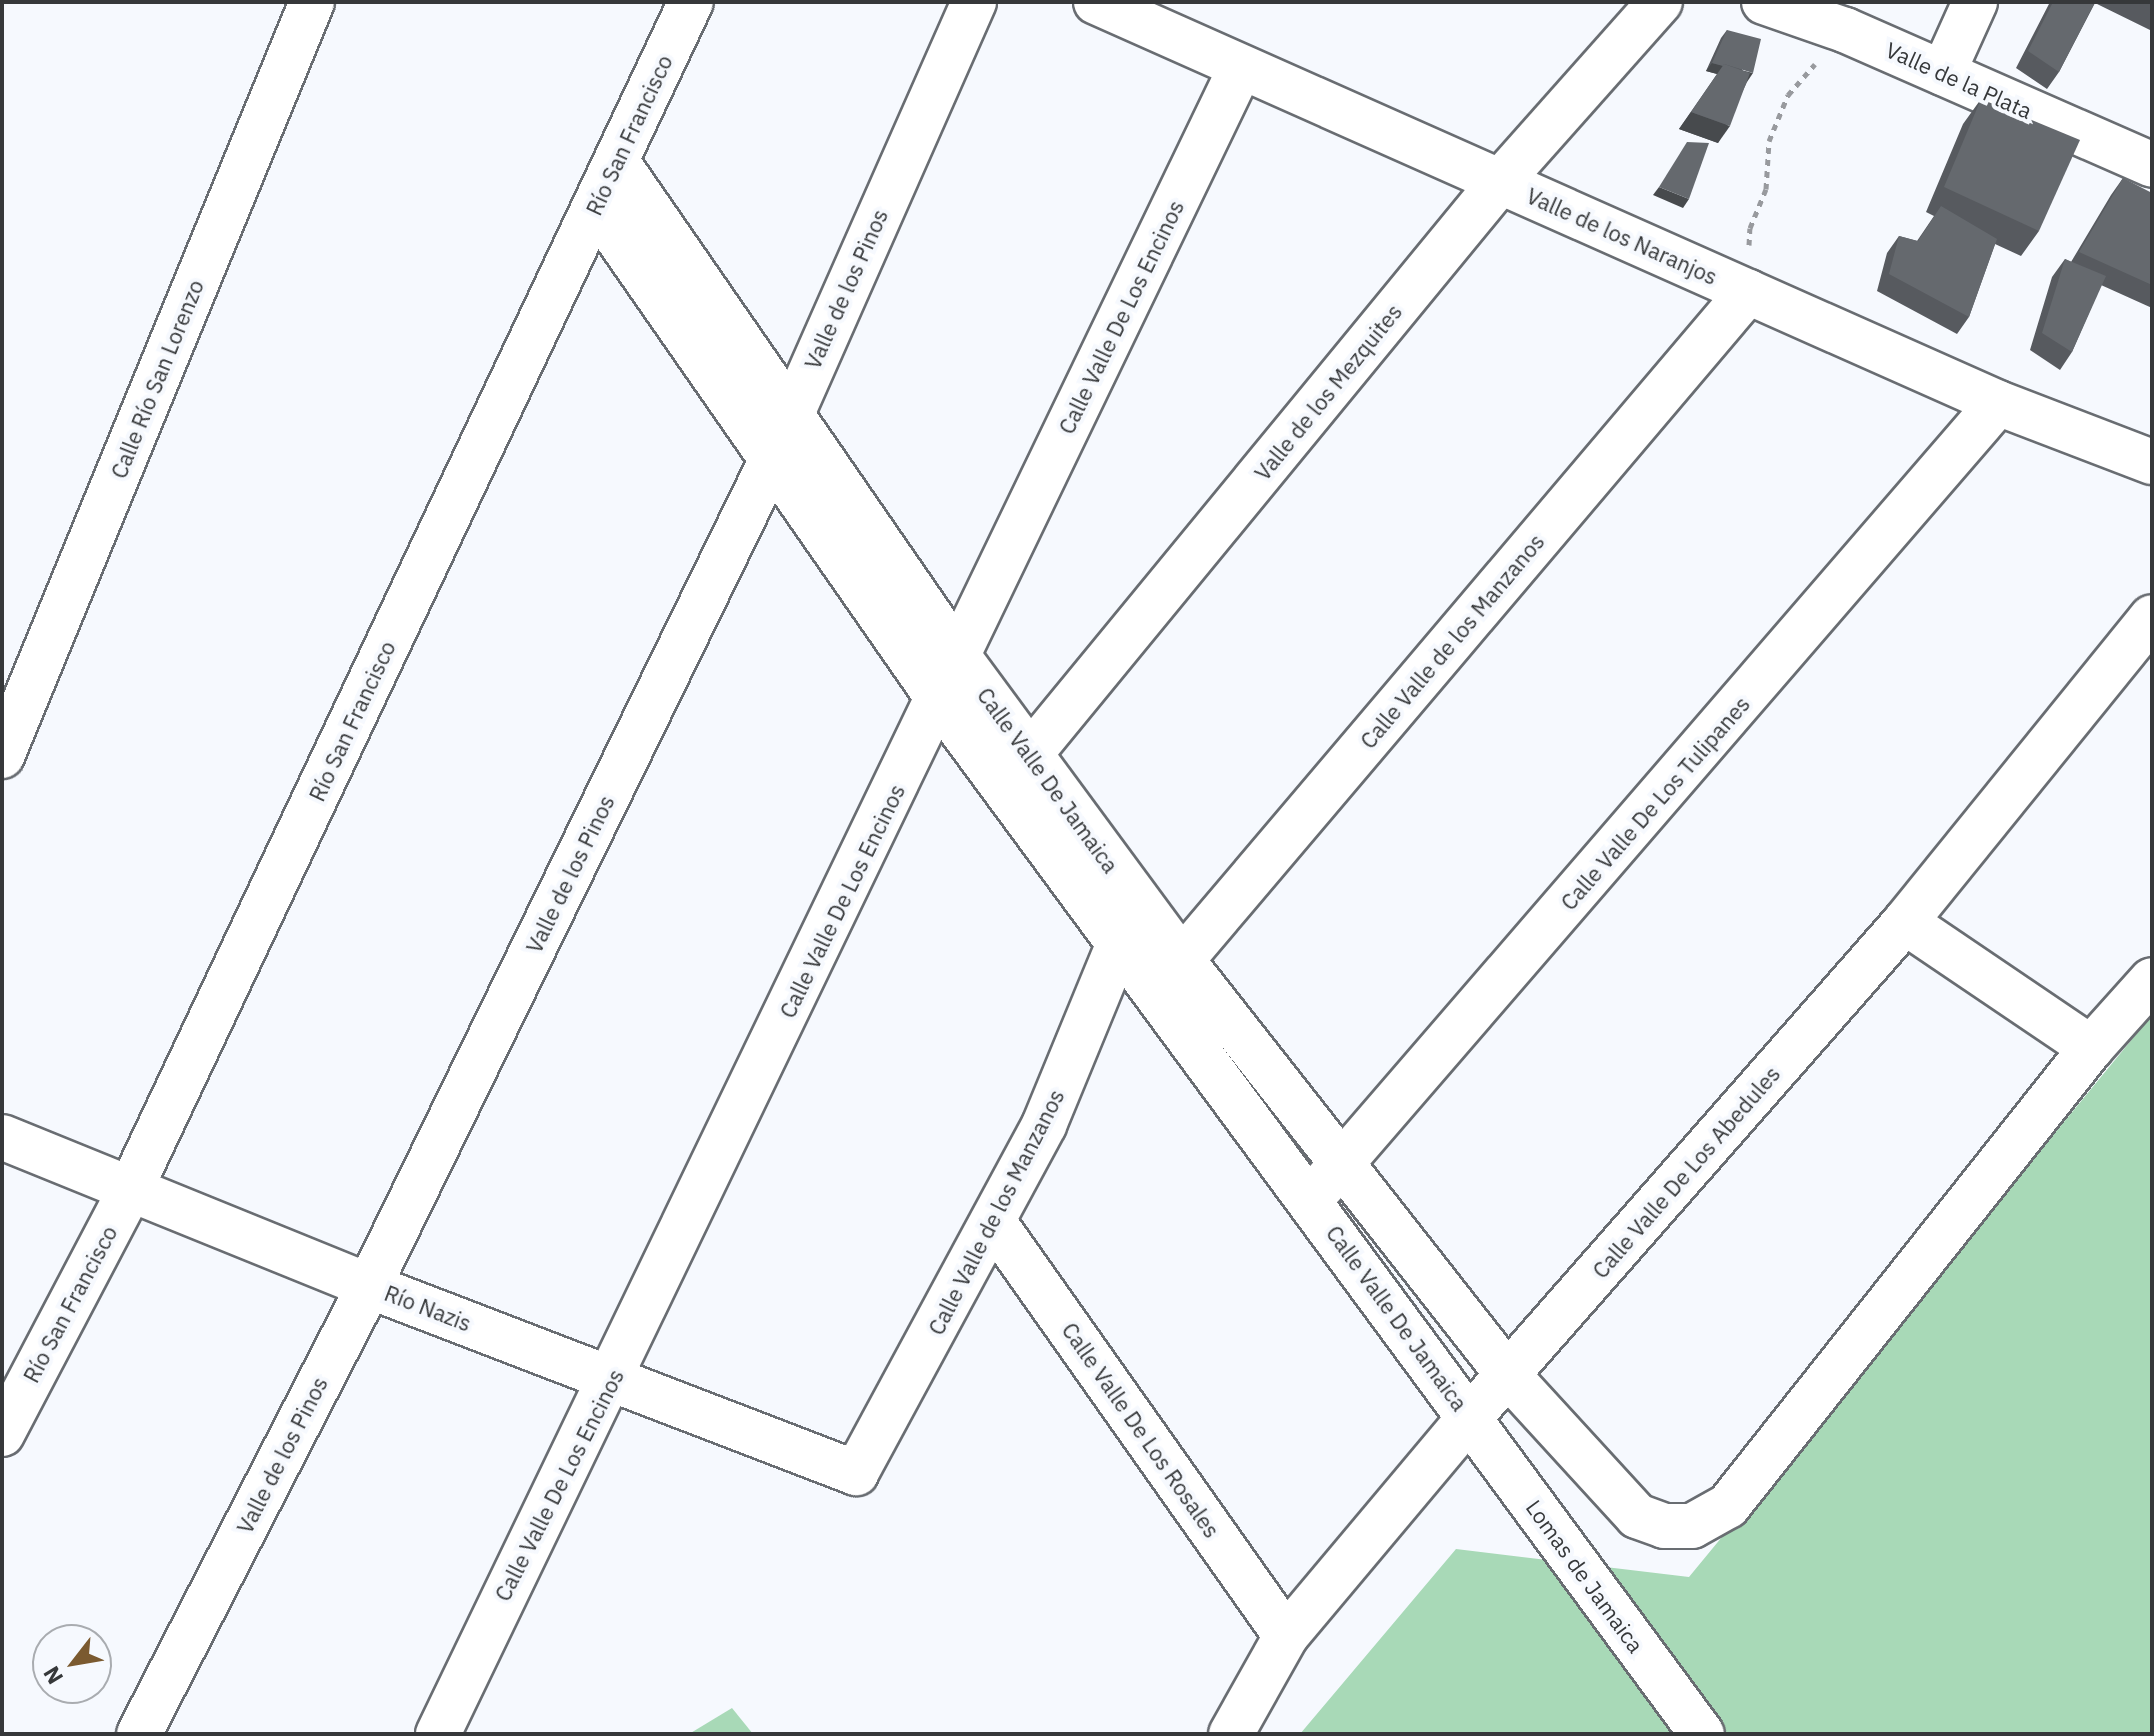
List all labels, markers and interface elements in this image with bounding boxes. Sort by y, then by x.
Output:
street label: Valle de la Plata [1882,36,2036,124]
street label: Río San Francisco [580,51,678,219]
street label: Valle de los Naranjos [1523,182,1721,290]
street label: Calle Valle De Los Encinos [1053,196,1189,438]
street label: Valle de los Pinos [799,205,893,373]
street label: Calle Río San Lorenzo [105,276,209,482]
street label: Valle de los Mezquites [1249,299,1407,485]
street label: Calle Valle de los Manzanos [1354,528,1550,754]
street label: Río San Francisco [303,637,401,805]
street label: Calle Valle De Jamaica [972,682,1124,878]
street label: Calle Valle De Los Tulipanes [1555,691,1755,915]
street label: Calle Valle De Los Encinos [774,780,910,1022]
street label: Valle de los Pinos [520,791,620,957]
street label: Calle Valle De Los Abedules [1587,1061,1785,1283]
street label: Calle Valle de los Manzanos [922,1085,1070,1339]
street label: Calle Valle De Jamaica [1321,1220,1473,1416]
street label: Río San Francisco [18,1221,122,1387]
street label: Río Nazis [381,1279,475,1337]
street label: Calle Valle De Los Rosales [1057,1317,1225,1543]
street label: Calle Valle De Los Encinos [489,1365,629,1605]
street label: Valle de los Pinos [231,1372,333,1538]
street label: Lomas de Jamaica [1521,1495,1649,1657]
north arrow [32,1624,112,1704]
text: N [36,1661,69,1690]

